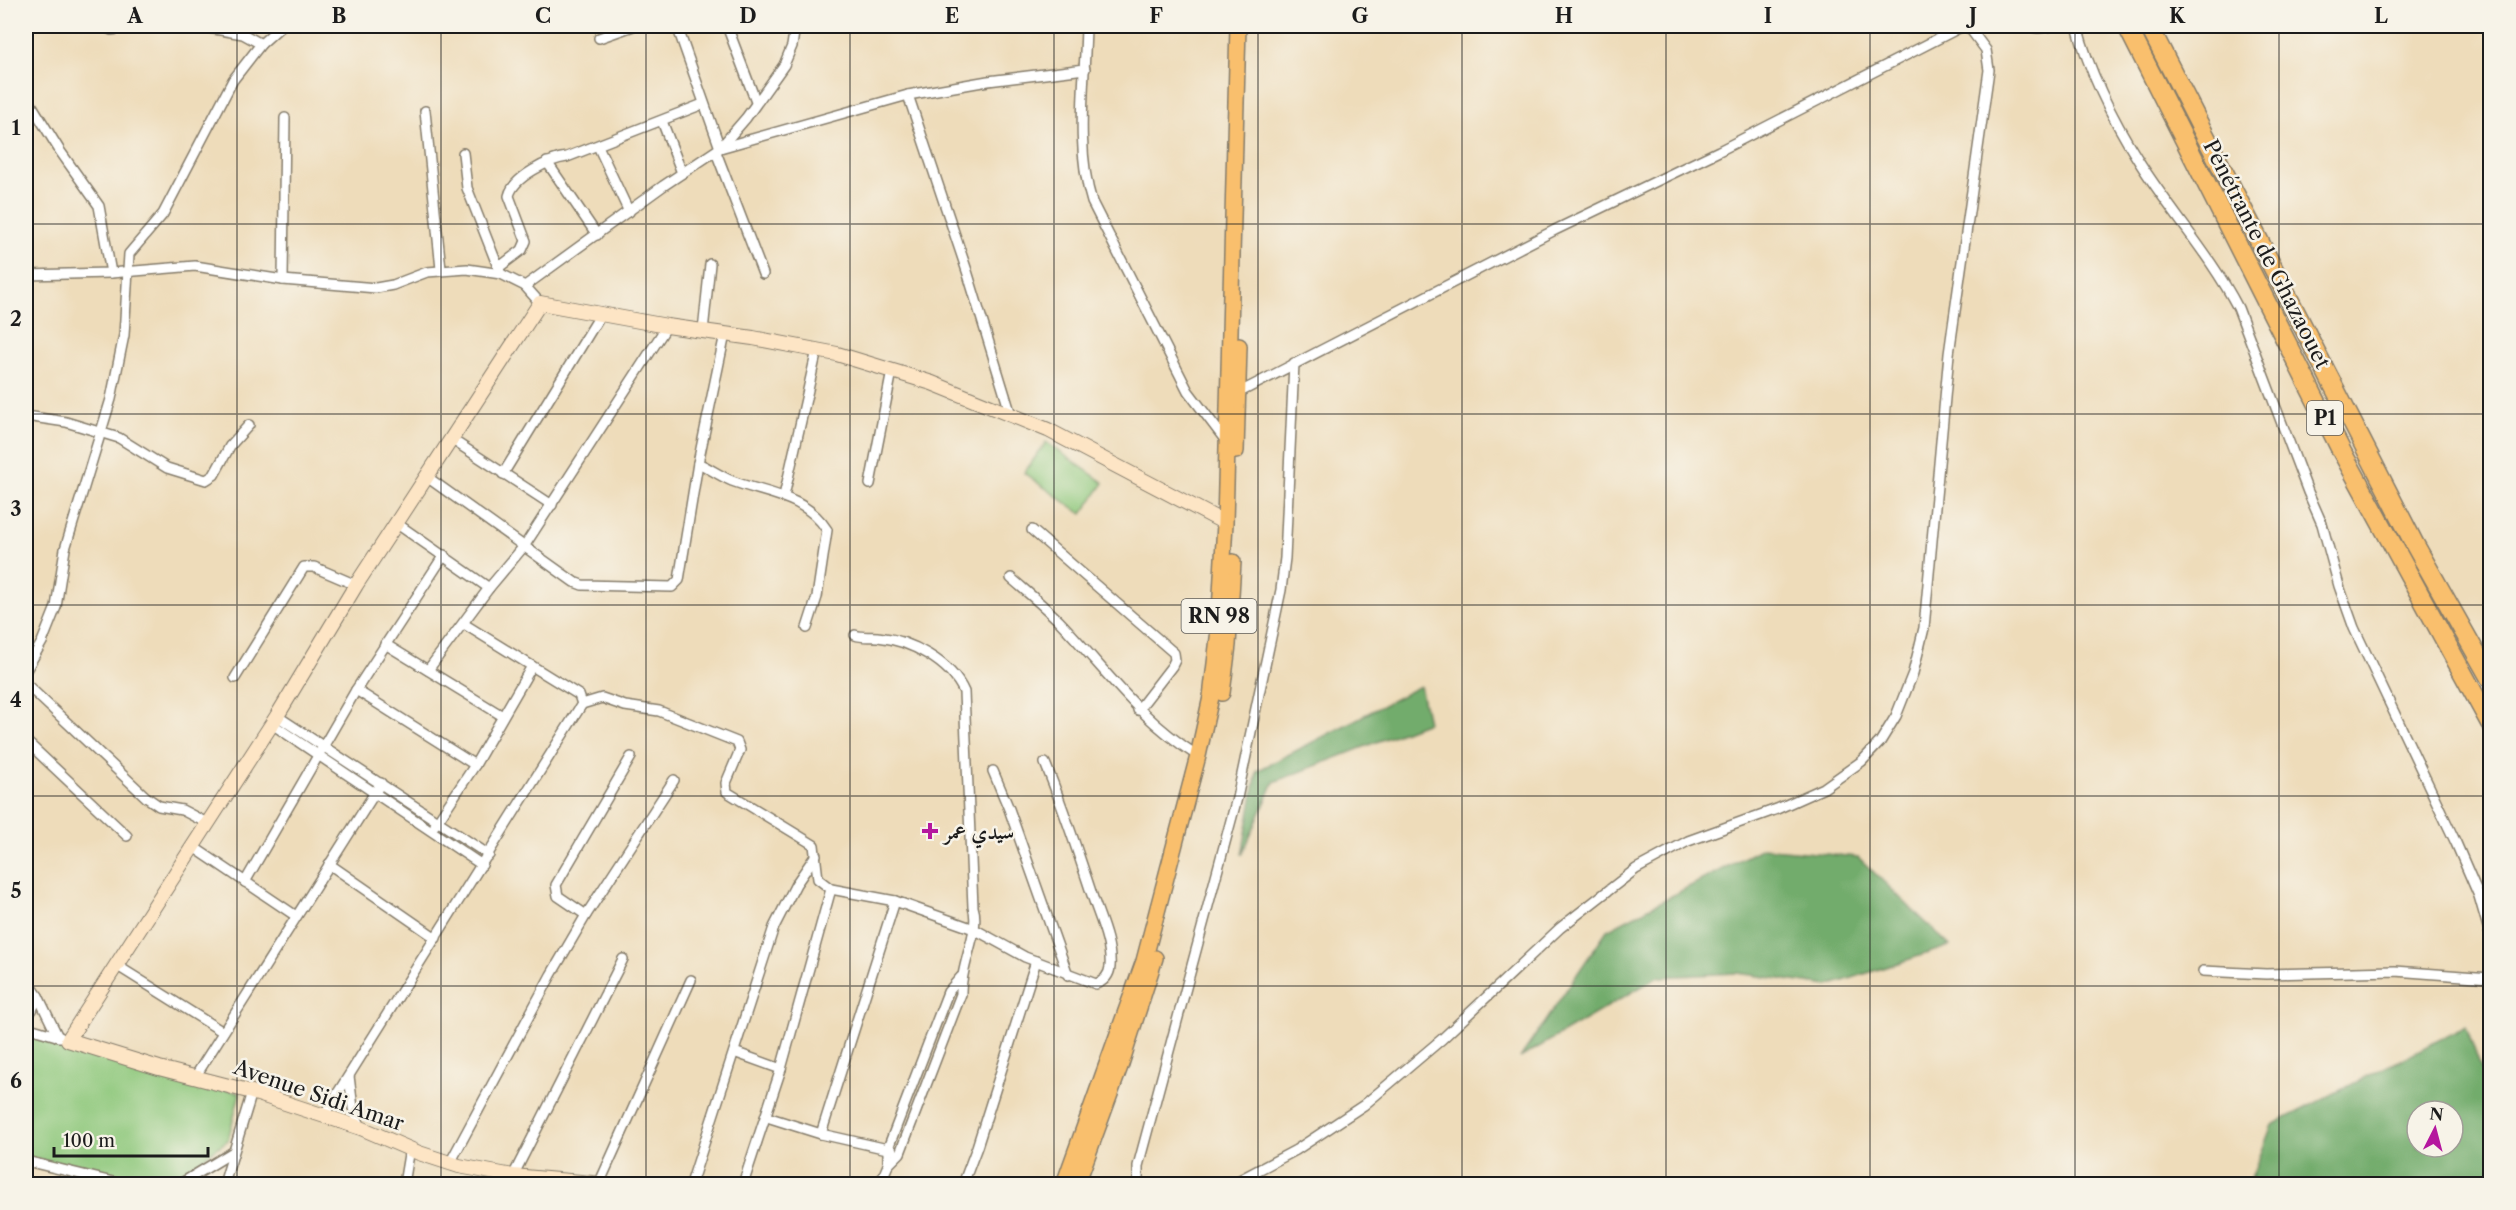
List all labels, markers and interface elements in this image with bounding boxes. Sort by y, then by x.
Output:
text: A [126,4,143,28]
text: B [332,4,347,28]
text: C [535,4,551,28]
text: D [739,4,757,28]
text: E [945,4,959,28]
text: F [1149,4,1163,28]
text: G [1352,4,1369,28]
text: H [1555,4,1573,28]
text: I [1764,4,1772,28]
text: J [1965,4,1977,28]
text: K [2169,4,2186,28]
text: L [2374,4,2388,28]
text: 1 [12,116,21,140]
street label: Pénétrante de Ghazaouet [2198,135,2336,373]
text: 2 [10,307,22,331]
road number: P1 [2307,401,2343,435]
text: 3 [10,497,22,521]
road number: RN 98 [1182,599,1256,633]
text: 4 [10,688,22,712]
place label: سيدي عمر [942,819,1014,849]
marker: سيدي عمر [921,822,939,840]
text: 5 [10,879,22,903]
street label: Avenue Sidi Amar [230,1054,407,1136]
text: 6 [10,1069,22,1093]
north arrow [2405,1099,2465,1159]
text: N [2429,1103,2445,1125]
scale bar [54,1120,208,1158]
text: 100 m [63,1130,115,1152]

